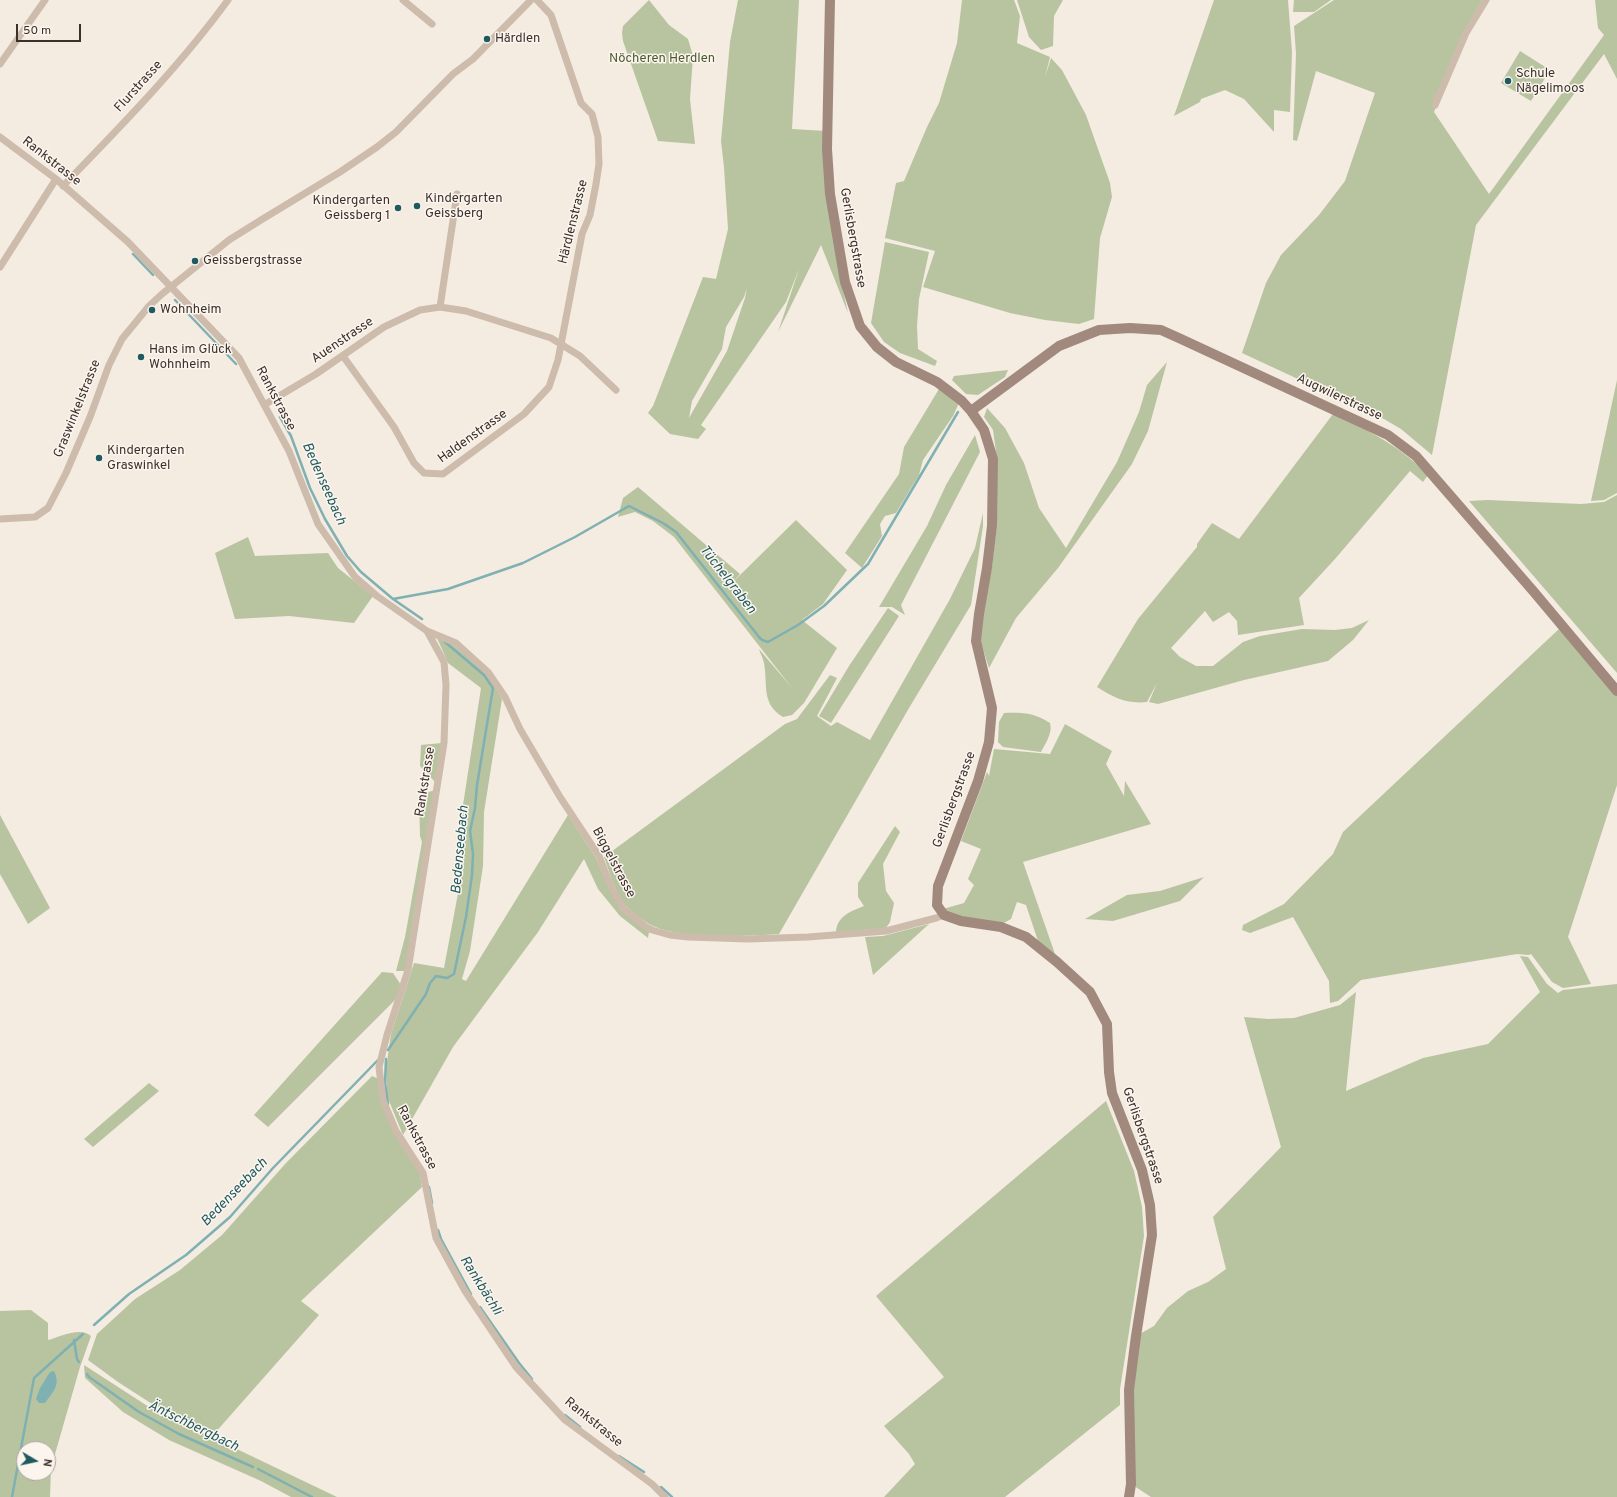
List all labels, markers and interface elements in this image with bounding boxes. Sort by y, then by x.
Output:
scale bar [18,16,83,42]
text: 50 m [23,23,51,39]
place label: Härdlen [495,31,540,47]
marker: Härdlen [482,34,492,44]
park label: Nöcheren Herdlen [609,51,715,67]
street label: Flurstrasse [112,58,166,116]
place label: Schule Nägelimoos [1516,66,1584,97]
marker: Schule Nägelimoos [1503,76,1513,86]
street label: Rankstrasse [18,134,84,190]
street label: Härdlenstrasse [556,178,592,266]
street label: Gerlisbergstrasse [835,187,869,289]
place label: Kindergarten Geissberg [425,191,502,222]
place label: Kindergarten Geissberg 1 [313,193,390,224]
marker: Kindergarten Geissberg [412,201,422,211]
marker: Kindergarten Geissberg 1 [393,203,403,213]
place label: Geissbergstrasse [203,253,302,269]
marker: Geissbergstrasse [190,256,200,266]
place label: Wohnheim [160,302,222,318]
marker: Wohnheim [147,305,157,315]
street label: Auenstrasse [309,315,377,367]
place label: Hans im Glück Wohnheim [149,342,232,373]
marker: Hans im Glück Wohnheim [136,352,146,362]
street label: Graswinkelstrasse [51,358,105,460]
street label: Rankstrasse [252,364,298,434]
street label: Augwilerstrasse [1294,371,1384,425]
street label: Haldenstrasse [435,407,511,467]
water label: Bedenseebach [297,440,349,528]
place label: Kindergarten Graswinkel [107,443,184,474]
marker: Kindergarten Graswinkel [94,453,104,463]
water label: Tüchelgraben [695,542,759,618]
street label: Rankstrasse [413,746,439,818]
street label: Gerlisbergstrasse [930,750,980,850]
water label: Bedenseebach [449,805,473,895]
street label: Biggelstrasse [588,825,638,901]
street label: Gerlisbergstrasse [1118,1085,1166,1187]
street label: Rankstrasse [393,1103,439,1173]
water label: Bedenseebach [198,1155,272,1231]
water label: Rankbächli [455,1253,505,1319]
street label: Rankstrasse [561,1395,625,1451]
water label: Äntschbergbach [145,1398,241,1456]
north arrow [16,1441,56,1481]
text: N [39,1458,54,1468]

